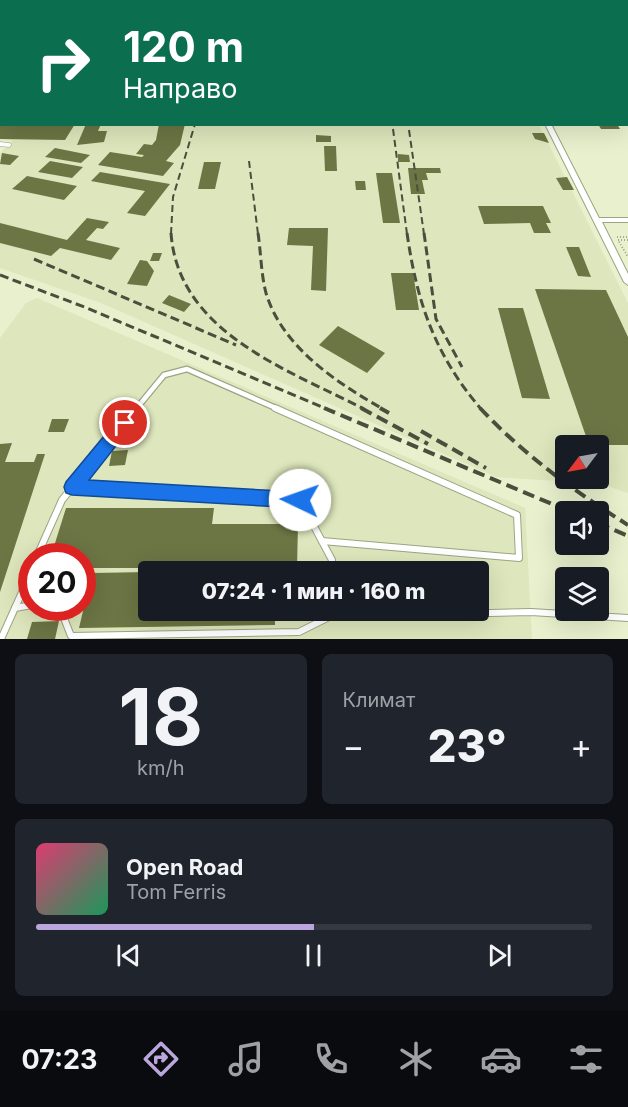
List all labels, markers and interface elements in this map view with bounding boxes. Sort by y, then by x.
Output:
text: 120 m [123,21,244,72]
icon: right [24,24,102,102]
text: Направо [123,72,238,105]
pin [99,397,150,448]
icon: arrive [108,406,141,439]
north arrow [555,435,609,489]
map controls [555,435,609,621]
position arrow [268,468,332,532]
button: sound [555,501,609,555]
speed limit sign: 20 [18,543,96,621]
button: layers [555,567,609,621]
text: 07:24 · 1 мин · 160 m [202,578,425,604]
text: 18 [119,669,203,764]
text: Климат [343,688,415,712]
text: 23° [428,718,507,773]
text: − [343,726,364,766]
text: + [570,726,592,766]
text: km/h [137,756,185,780]
text: Open Road [126,854,243,880]
text: Tom Ferris [126,880,226,904]
icon: previous [112,939,145,972]
icon: pause [297,939,330,972]
icon: next [483,939,516,972]
icon: directions [140,1038,182,1080]
icon: music [225,1038,267,1080]
icon: phone [310,1038,352,1080]
icon: climate [395,1038,437,1080]
icon: car [480,1038,522,1080]
icon: filters [565,1038,607,1080]
text: 07:23 [21,1043,97,1076]

